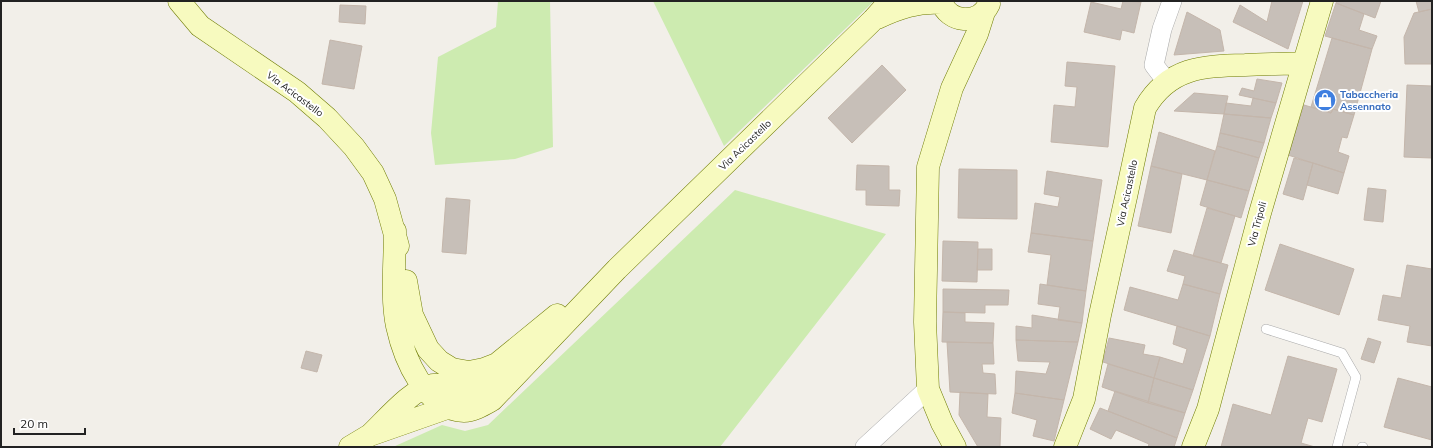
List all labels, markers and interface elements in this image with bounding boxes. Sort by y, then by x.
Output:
street label: Via Acicastello [264,68,326,120]
shop icon: Tabaccheria Assennato [1312,87,1338,113]
place label: Tabaccheria Assennato [1340,88,1398,113]
street label: Via Acicastello [716,117,774,173]
street label: Via Acicastello [1114,158,1140,228]
street label: Via Tripoli [1245,200,1269,248]
scale bar [14,410,85,436]
text: 20 m [20,416,48,431]

